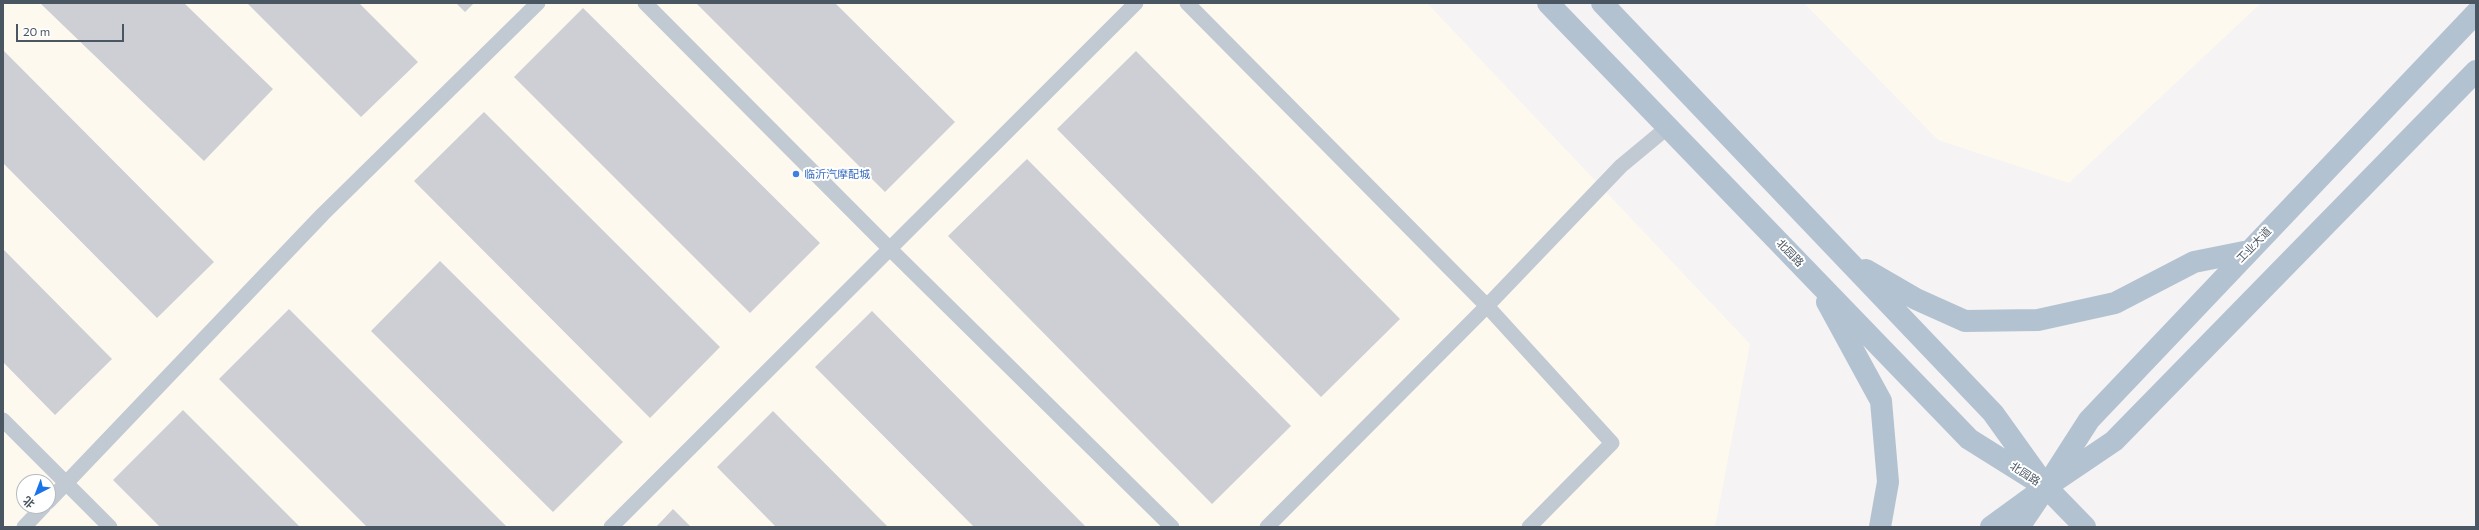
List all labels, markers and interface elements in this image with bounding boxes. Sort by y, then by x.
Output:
scale bar [18,16,126,42]
text: 20 m [23,24,50,38]
place label: 临沂汽摩配城 [804,167,870,181]
marker: 临沂汽摩配城 [791,169,801,179]
street label: 工业大道 [2234,225,2274,265]
street label: 北园路 [1774,237,1806,269]
street label: 北园路 [2008,459,2042,489]
north arrow [16,474,56,514]
text: 北 [20,494,37,511]

